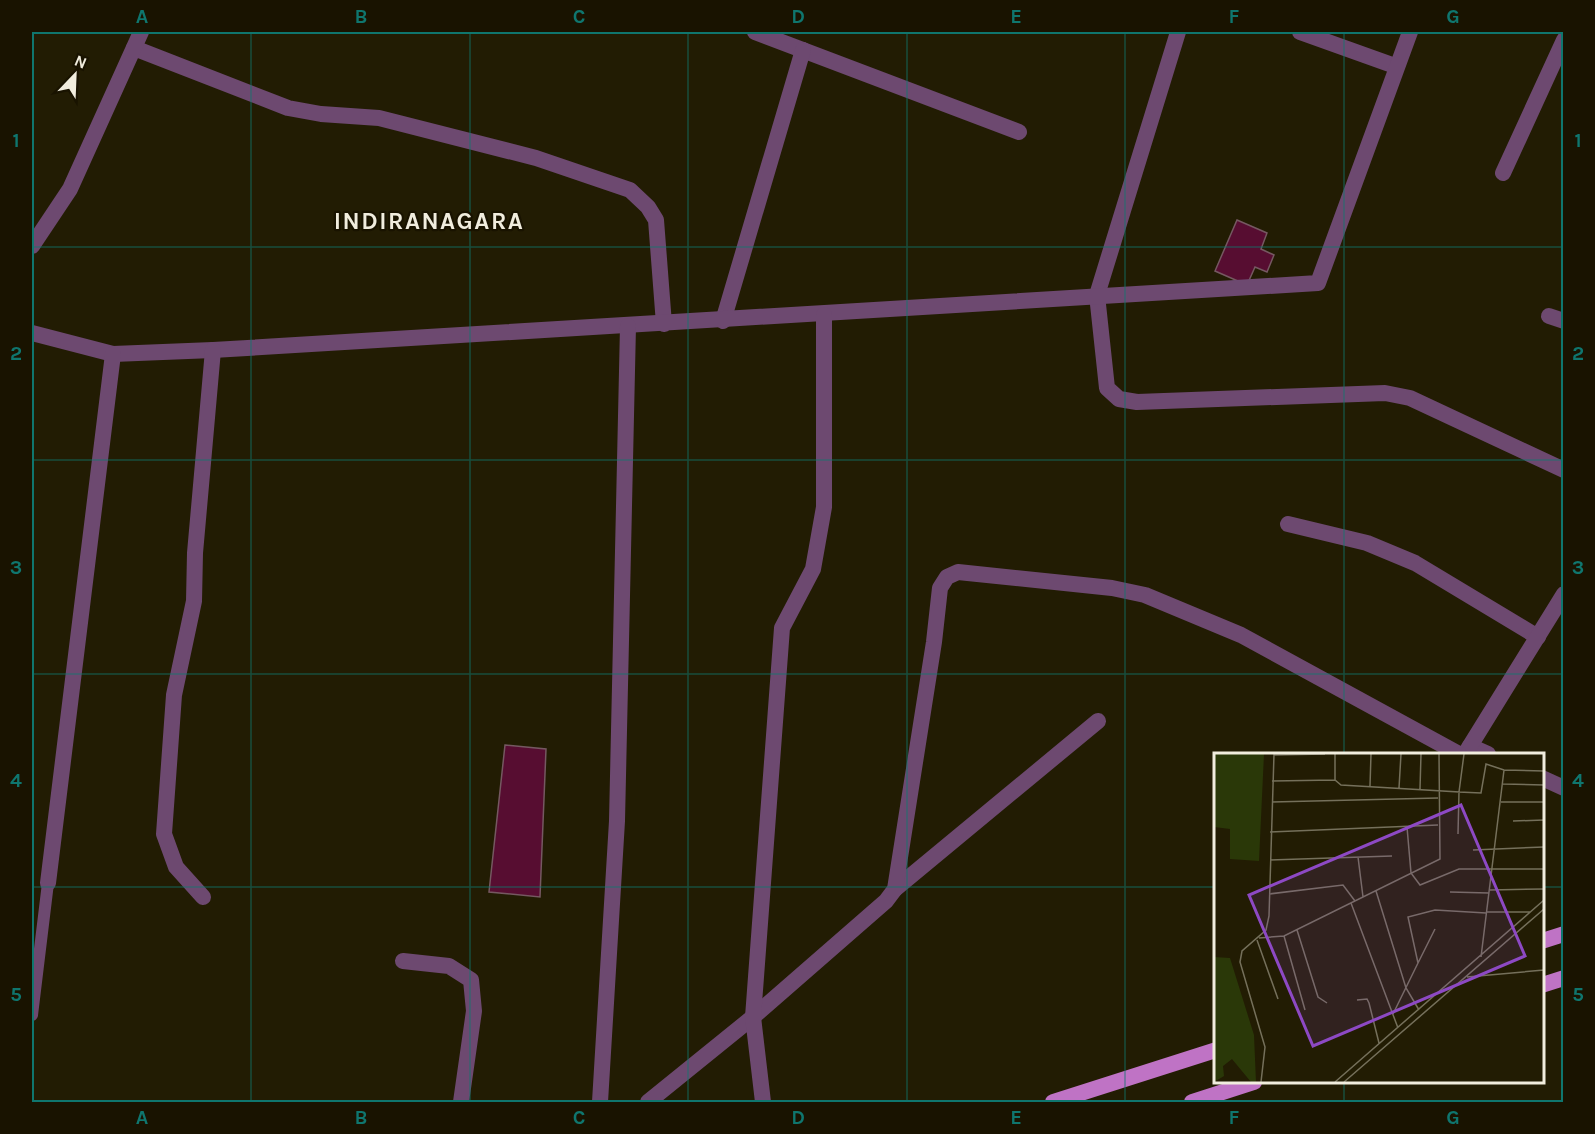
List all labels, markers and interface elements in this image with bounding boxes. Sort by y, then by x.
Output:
text: A [136,5,149,28]
text: B [355,5,367,28]
text: C [573,5,585,28]
text: D [791,5,805,28]
text: E [1010,5,1022,28]
text: F [1229,5,1240,28]
text: G [1446,5,1460,28]
north arrow [45,45,105,105]
text: N [72,51,90,73]
text: 1 [12,129,20,152]
text: 1 [1574,129,1582,152]
district label: INDIRANAGARA [334,207,524,235]
text: 2 [10,342,22,365]
text: 2 [1572,342,1584,365]
text: 3 [10,556,22,579]
text: 3 [1572,556,1584,579]
inset map [1214,753,1544,1083]
text: 4 [10,769,22,792]
text: 4 [1572,769,1584,792]
text: 5 [10,983,22,1006]
text: 5 [1572,983,1584,1006]
text: A [136,1106,149,1129]
text: B [355,1106,367,1129]
text: C [573,1106,585,1129]
text: D [791,1106,805,1129]
text: E [1010,1106,1022,1129]
text: F [1229,1106,1240,1129]
text: G [1446,1106,1460,1129]

